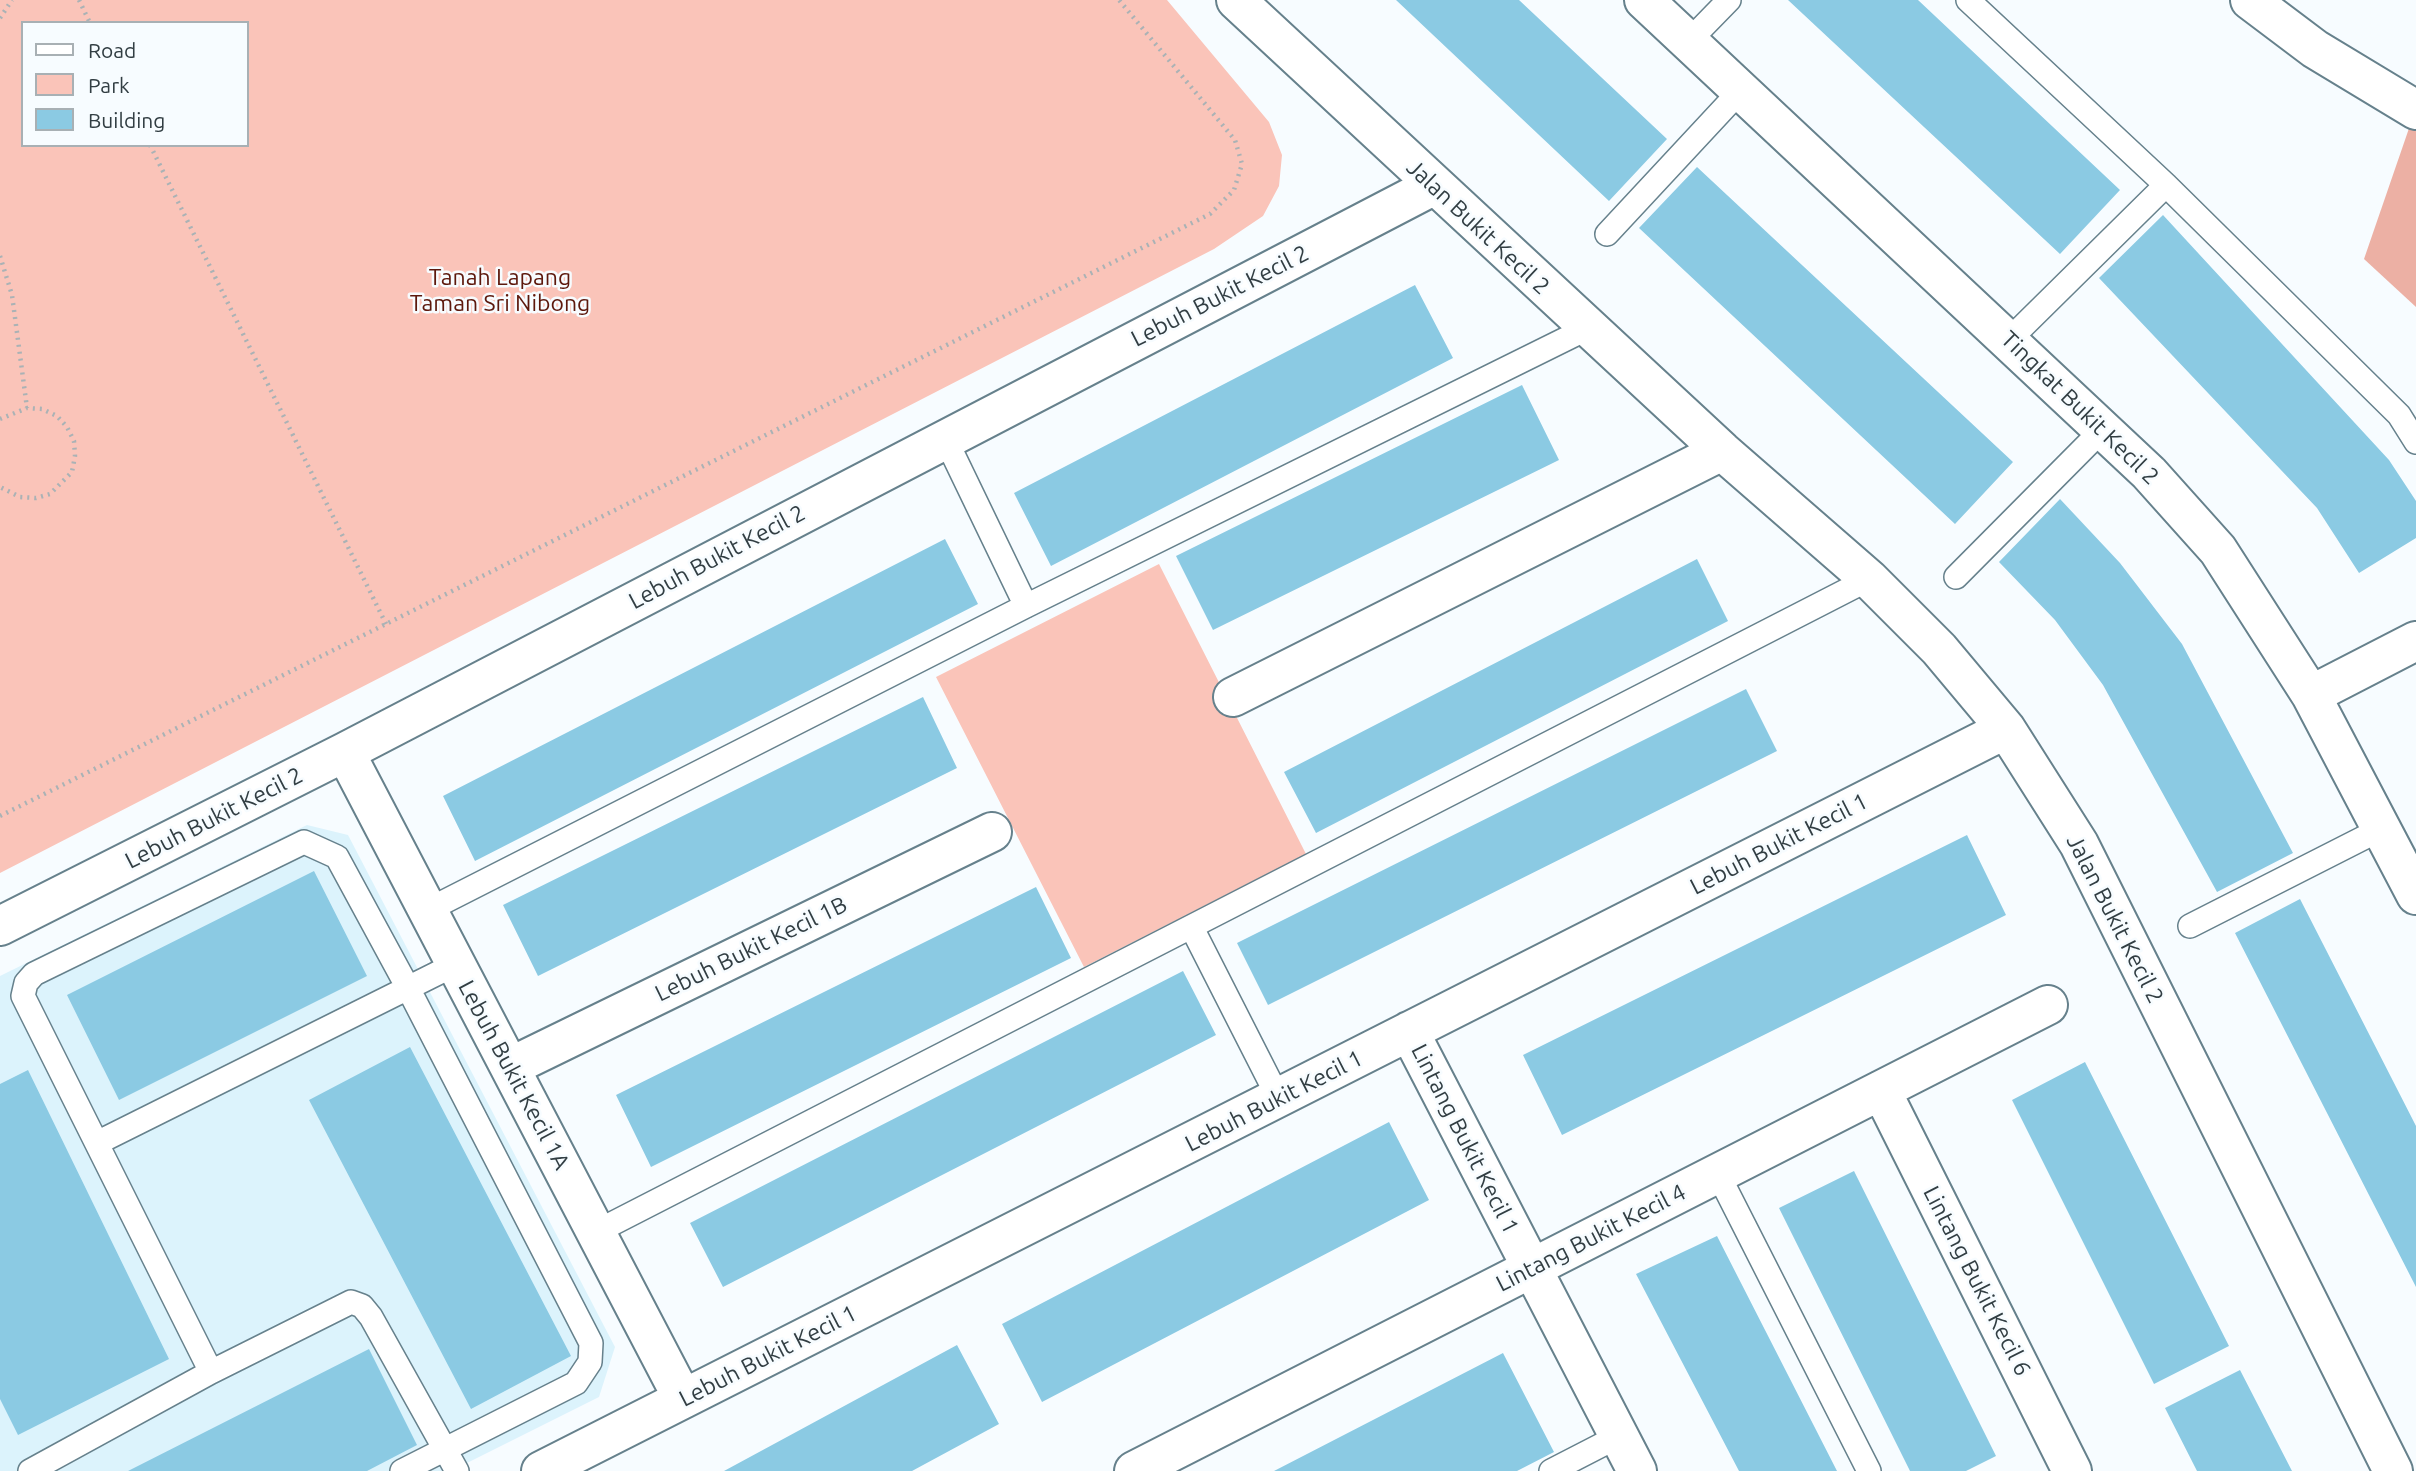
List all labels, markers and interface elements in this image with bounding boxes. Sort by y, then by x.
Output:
legend [21,21,248,147]
text: Road [88,38,136,62]
text: Park [88,73,130,97]
text: Building [88,108,165,132]
street label: Jalan Bukit Kecil 2 [1401,154,1555,300]
street label: Lebuh Bukit Kecil 2 [1127,239,1313,353]
park label: Tanah Lapang Taman Sri Nibong [410,263,590,317]
street label: Tingkat Bukit Kecil 2 [1995,325,2165,491]
street label: Lebuh Bukit Kecil 2 [624,499,810,615]
street label: Lebuh Bukit Kecil 2 [121,761,307,875]
street label: Lebuh Bukit Kecil 1 [1686,787,1872,901]
street label: Jalan Bukit Kecil 2 [2061,830,2169,1008]
street label: Lebuh Bukit Kecil 1B [650,891,852,1007]
street label: Lebuh Bukit Kecil 1A [452,976,576,1174]
street label: Lintang Bukit Kecil 1 [1405,1040,1525,1238]
street label: Lebuh Bukit Kecil 1 [1181,1044,1367,1158]
street label: Lintang Bukit Kecil 4 [1492,1178,1690,1298]
street label: Lintang Bukit Kecil 6 [1917,1182,2037,1380]
street label: Lebuh Bukit Kecil 1 [675,1299,861,1413]

